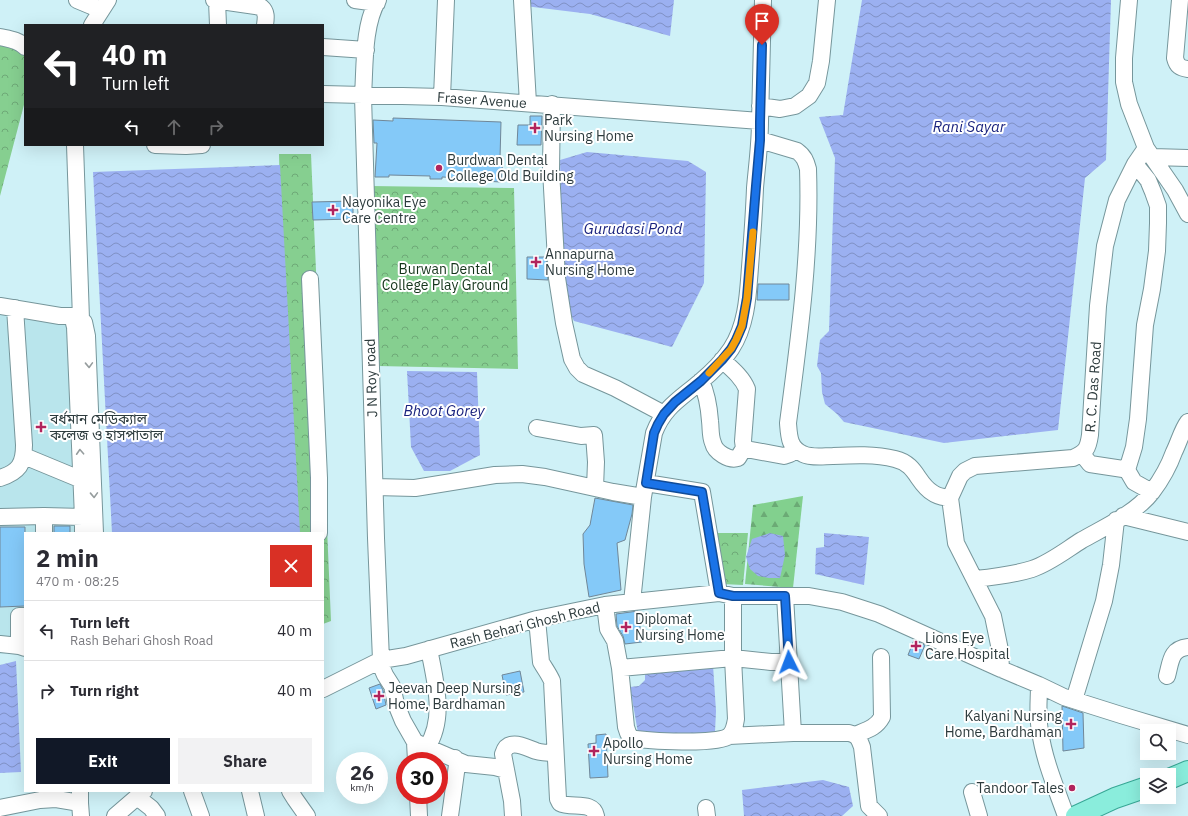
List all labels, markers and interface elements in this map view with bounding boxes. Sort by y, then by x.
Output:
pin [745,4,779,45]
icon: arrive [751,10,773,32]
text: 40 m [102,36,167,73]
icon: left [36,40,88,92]
text: Turn left [102,72,170,95]
street label: Fraser Avenue [437,88,528,112]
place label: Park Nursing Home [544,111,634,145]
icon: left [121,116,143,138]
icon: ahead [163,116,185,138]
icon: right [205,116,227,138]
water label: Rani Sayar [933,117,1006,136]
marker: Park Nursing Home [529,122,541,134]
place label: Burdwan Dental College Old Building [447,151,574,185]
marker: Burdwan Dental College Old Building [434,163,444,173]
place label: Nayonika Eye Care Centre [342,193,427,227]
marker: Nayonika Eye Care Centre [327,204,339,216]
water label: Gurudasi Pond [584,219,682,238]
place label: Annapurna Nursing Home [545,245,635,279]
marker: Annapurna Nursing Home [530,256,542,268]
park label: Burwan Dental College Play Ground [382,260,508,294]
street label: J N Roy road [361,338,381,418]
street label: R. C. Das Road [1081,341,1105,433]
one-way arrow [84,362,93,368]
water label: Bhoot Gorey [403,401,485,420]
place label: বর্ধমান মেডিক্যাল কলেজ ও হাসপাতাল [49,410,164,444]
marker: বর্ধমান মেডিক্যাল কলেজ ও হাসপাতাল [35,421,47,433]
one-way arrow [76,449,85,455]
one-way arrow [89,492,98,498]
text: 2 min [36,542,99,574]
button: close [270,545,312,587]
text: 470 m · 08:25 [36,573,119,590]
street label: Rash Behari Ghosh Road [448,598,602,652]
place label: Diplomat Nursing Home [635,610,725,644]
text: Turn left [70,613,130,632]
icon: left [36,620,58,642]
text: 40 m [277,621,312,640]
marker: Diplomat Nursing Home [620,621,632,633]
place label: Lions Eye Care Hospital [925,629,1010,663]
text: Rash Behari Ghosh Road [70,632,213,649]
marker: Lions Eye Care Hospital [910,640,922,652]
position arrow [768,641,810,683]
place label: Jeevan Deep Nursing Home, Bardhaman [388,679,521,713]
icon: right [36,680,58,702]
text: Turn right [70,681,139,700]
text: 40 m [277,681,312,700]
marker: Jeevan Deep Nursing Home, Bardhaman [373,690,385,702]
place label: Kalyani Nursing Home, Bardhaman [945,707,1063,741]
marker: Kalyani Nursing Home, Bardhaman [1065,718,1077,730]
map controls [1140,724,1176,804]
button: search [1140,724,1176,760]
place label: Apollo Nursing Home [603,734,693,768]
button: Exit [36,738,170,784]
button: Share [178,738,312,784]
marker: Apollo Nursing Home [588,745,600,757]
speed limit sign: 30 [396,752,448,804]
text: 26 [350,759,374,786]
button: layers [1140,768,1176,804]
place label: Tandoor Tales [976,779,1064,797]
text: km/h [350,781,374,794]
marker: Tandoor Tales [1067,783,1077,793]

